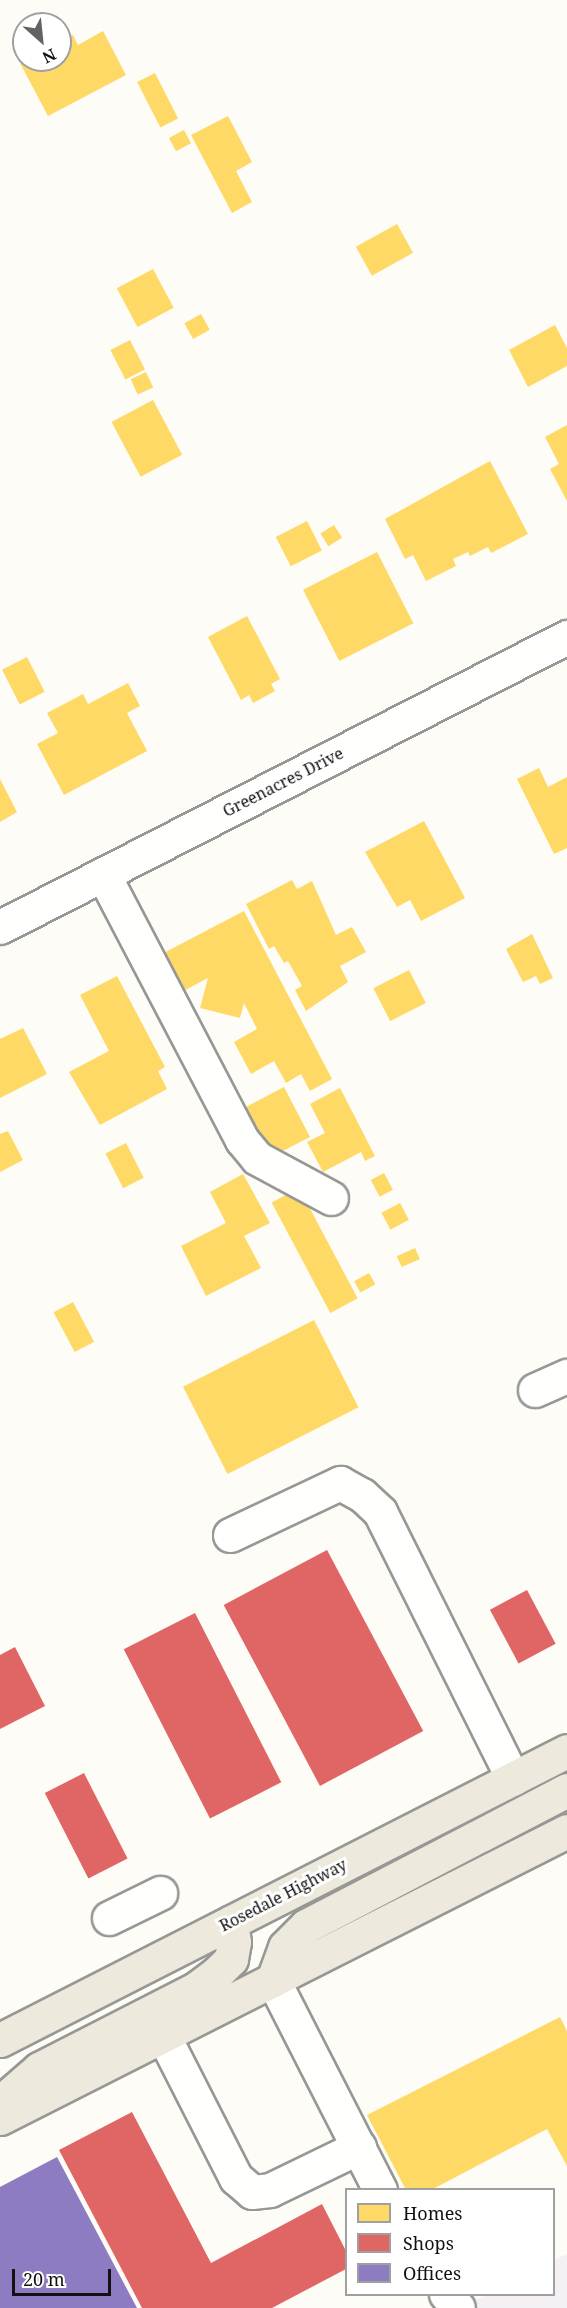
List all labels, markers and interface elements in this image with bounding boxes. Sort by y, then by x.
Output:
north arrow [12,12,72,72]
text: N [39,44,60,69]
street label: Greenacres Drive [219,743,347,821]
street label: Rosedale Highway [216,1855,350,1935]
legend [345,2188,555,2296]
text: Homes [403,2201,462,2225]
text: Shops [403,2231,454,2255]
scale bar [15,2257,114,2295]
text: Offices [403,2261,461,2285]
text: 20 m [23,2267,65,2291]

